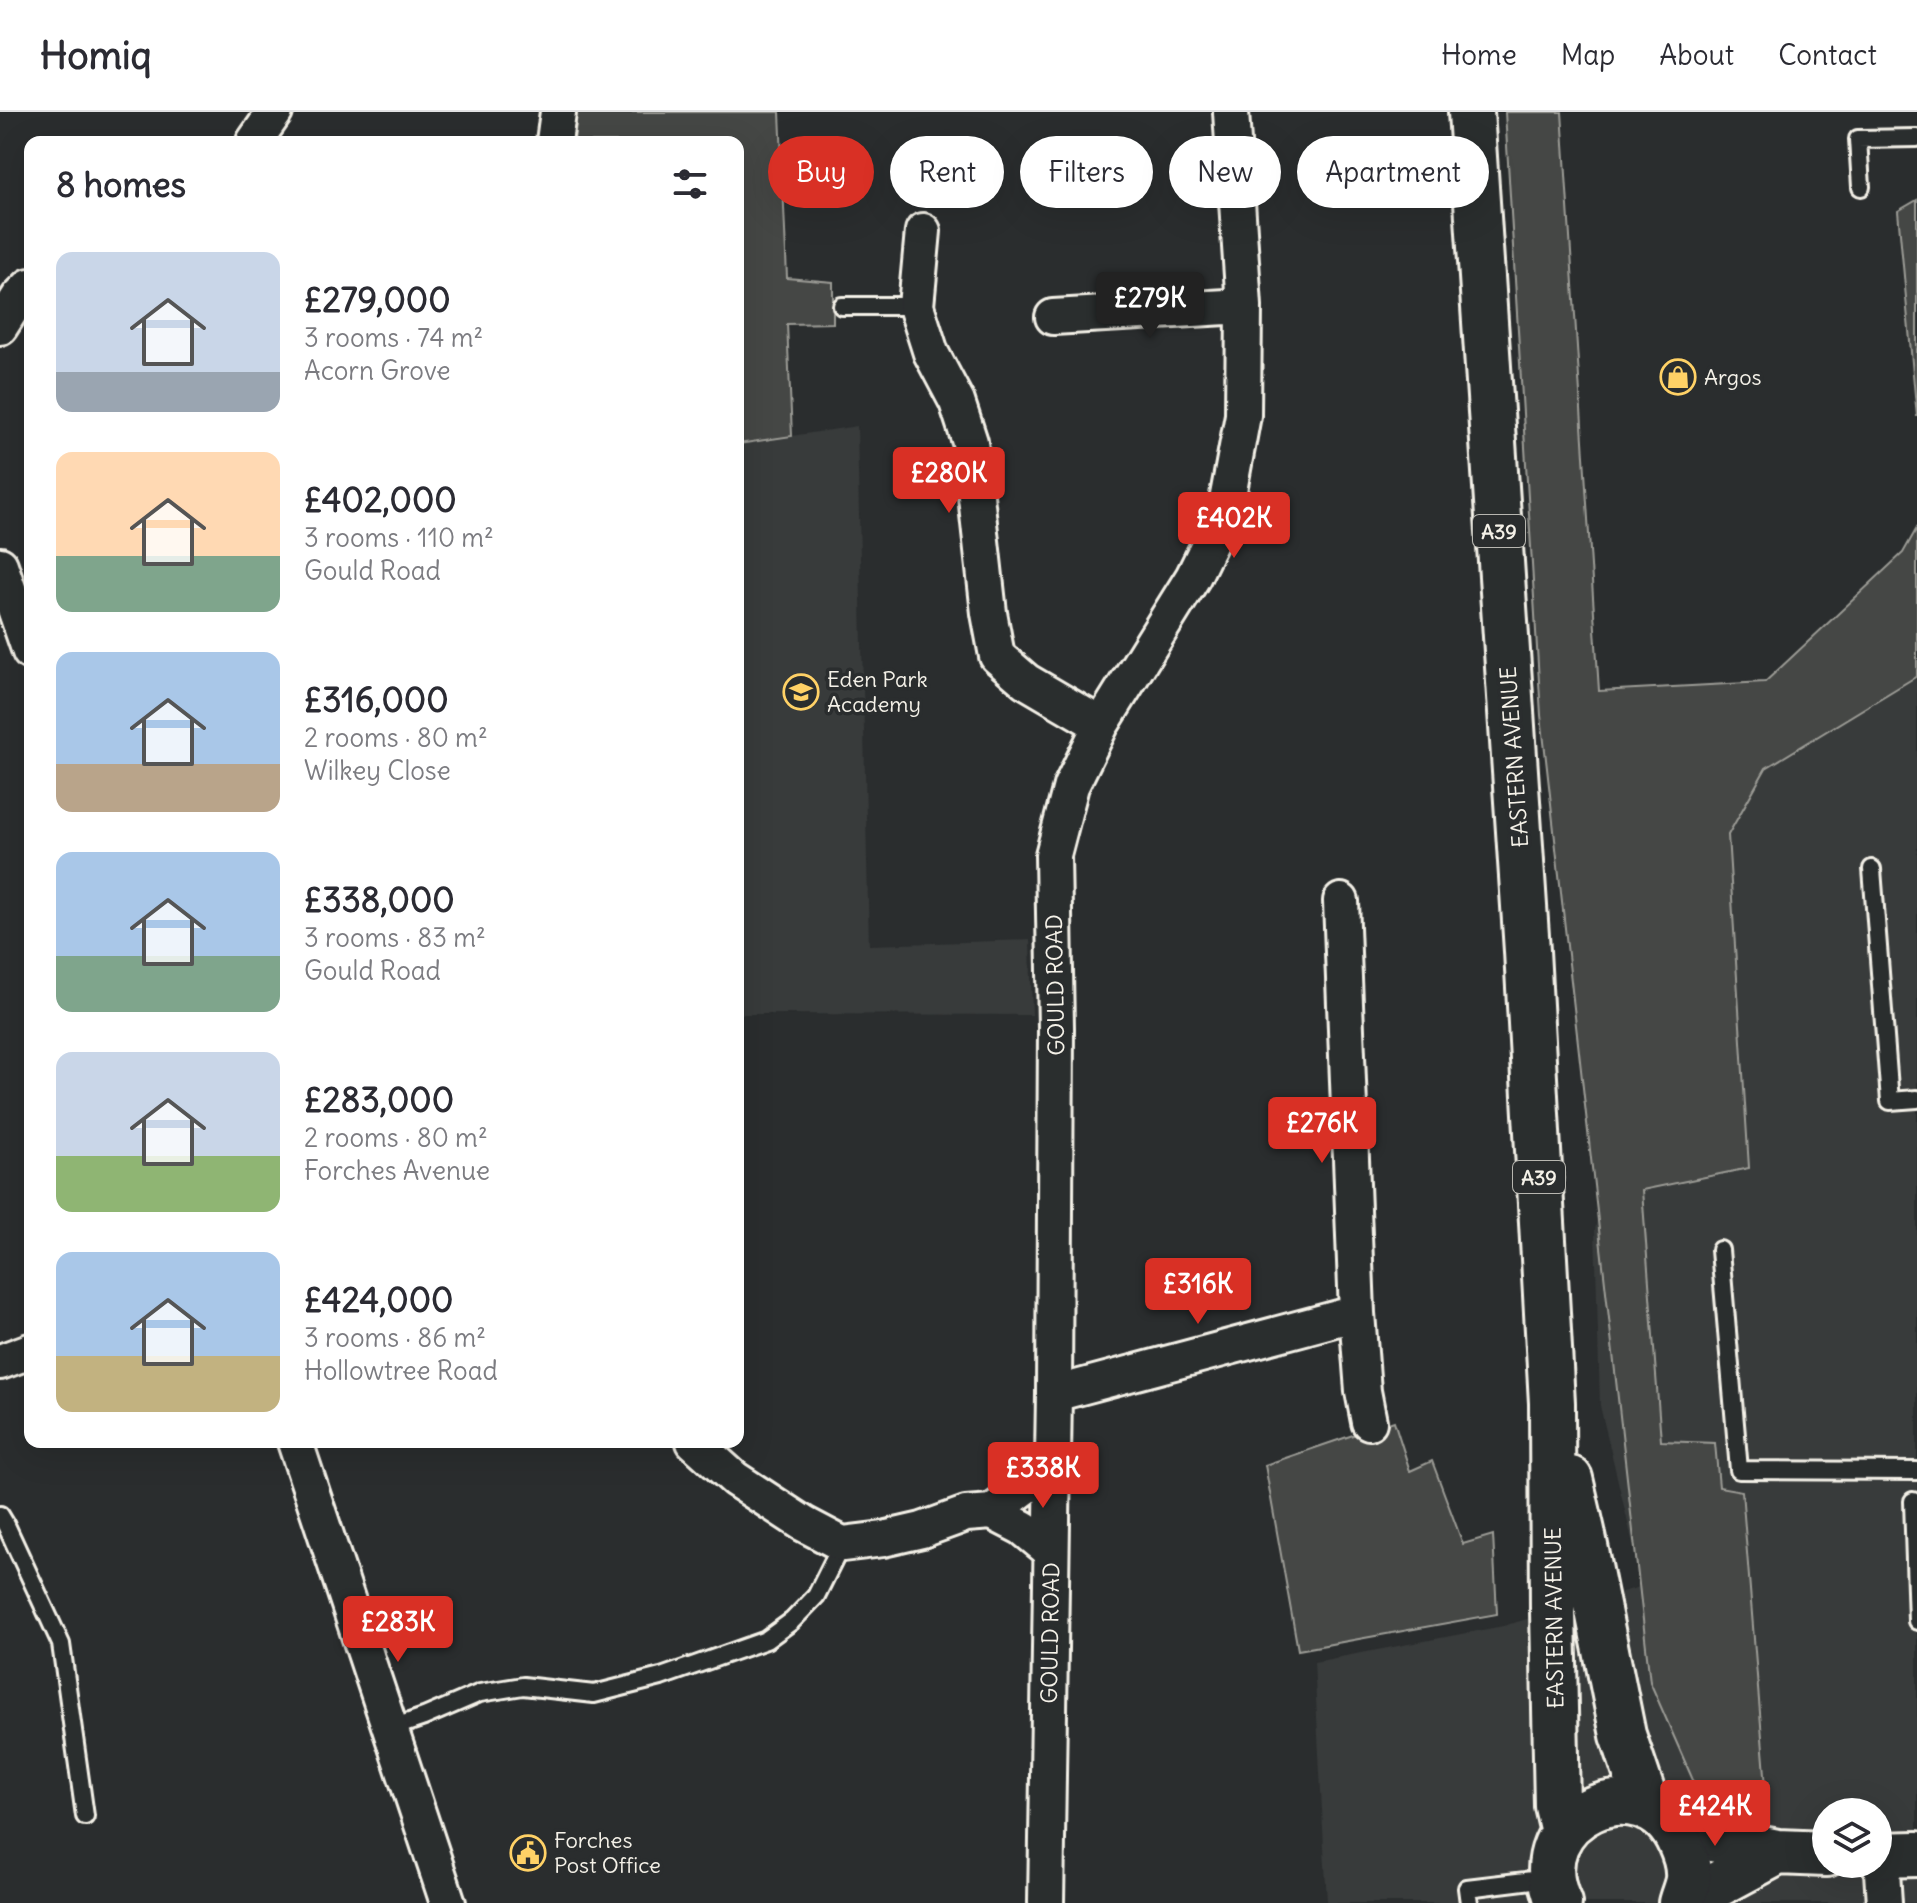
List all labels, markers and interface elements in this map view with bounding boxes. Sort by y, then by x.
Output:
text: Homiq [40,32,152,79]
text: Home [1441,37,1517,73]
text: Map [1561,37,1615,73]
text: About [1659,37,1734,73]
text: Contact [1778,37,1877,73]
chip: Buy [768,136,874,208]
chip: Rent [890,136,1004,208]
chip: Filters [1020,136,1153,208]
chip: New [1169,136,1281,208]
chip: Apartment [1297,136,1489,208]
icon: filters [668,162,712,206]
text: 8 homes [56,163,186,206]
pin: £279K [1094,272,1206,340]
text: £279,000 [304,278,451,321]
text: £279K [1114,281,1186,314]
icon: home [120,284,216,380]
text: 3 rooms · 74 m² [304,321,483,354]
text: Acorn Grove [304,354,451,387]
shop icon: Argos [1659,358,1697,396]
place label: Argos [1704,363,1762,391]
pin: £280K [893,447,1005,515]
text: £280K [911,456,987,489]
text: £402,000 [304,478,457,521]
icon: home [120,484,216,580]
pin: £402K [1178,492,1290,560]
text: £402K [1196,501,1272,534]
road number: A39 [1473,515,1525,547]
text: 3 rooms · 110 m² [304,521,494,554]
text: Gould Road [304,554,441,587]
place label: Eden Park Academy [827,665,928,718]
street label: EASTERN AVENUE [1494,666,1534,848]
school or university icon: Eden Park Academy [782,673,820,711]
text: £316,000 [304,678,449,721]
icon: home [120,684,216,780]
text: 2 rooms · 80 m² [304,721,488,754]
text: Wilkey Close [304,754,451,787]
text: £338,000 [304,878,455,921]
icon: home [120,884,216,980]
street label: GOULD ROAD [1040,914,1070,1056]
text: 3 rooms · 83 m² [304,921,486,954]
text: Gould Road [304,954,441,987]
text: £283,000 [304,1078,454,1121]
icon: home [120,1084,216,1180]
pin: £276K [1266,1097,1378,1165]
text: £276K [1286,1106,1358,1139]
text: 2 rooms · 80 m² [304,1121,488,1154]
text: Forches Avenue [304,1154,490,1187]
road number: A39 [1513,1161,1565,1193]
pin: £316K [1142,1258,1254,1326]
text: £316K [1163,1267,1233,1300]
text: £424,000 [304,1278,453,1321]
icon: home [120,1284,216,1380]
text: 3 rooms · 86 m² [304,1321,486,1354]
text: Hollowtree Road [304,1354,498,1387]
pin: £338K [987,1442,1099,1510]
text: £338K [1006,1451,1080,1484]
street label: EASTERN AVENUE [1538,1527,1570,1709]
street label: GOULD ROAD [1035,1562,1065,1704]
pin: £283K [342,1596,454,1664]
text: £283K [361,1605,435,1638]
pin: £424K [1659,1780,1771,1848]
text: £424K [1678,1789,1752,1822]
map controls [1812,1798,1892,1878]
button: layers [1812,1798,1892,1878]
place label: Forches Post Office [554,1826,661,1879]
public building icon: Forches Post Office [509,1834,547,1872]

